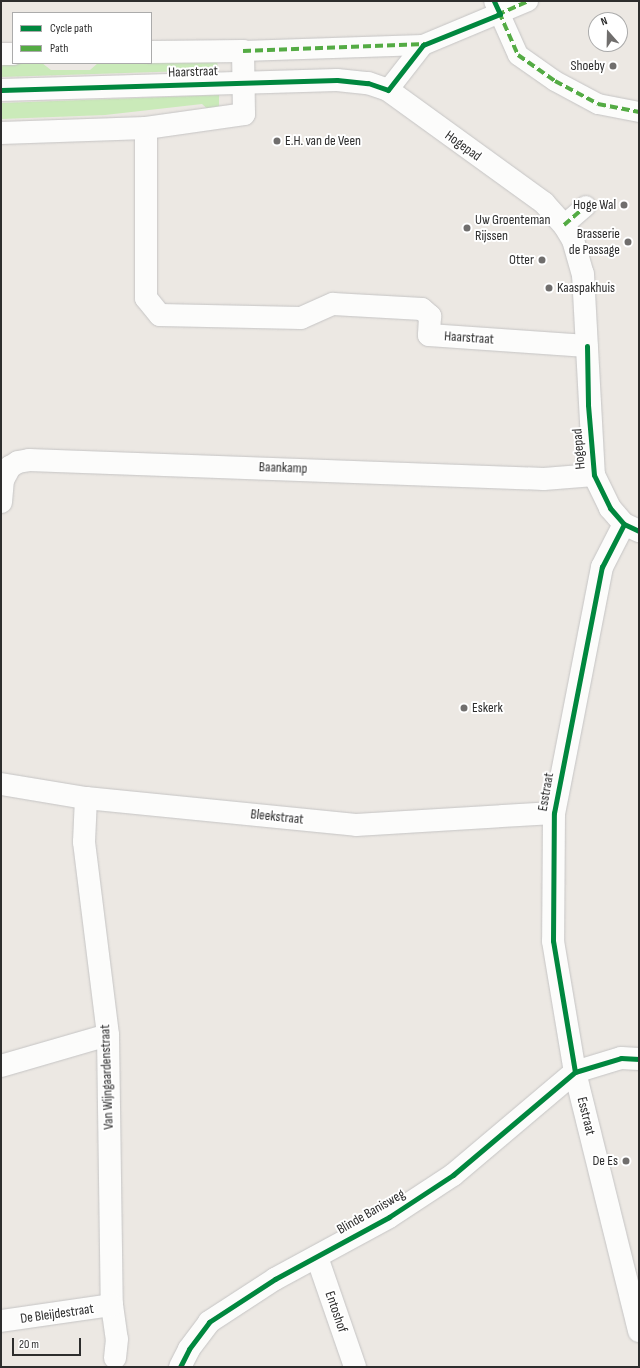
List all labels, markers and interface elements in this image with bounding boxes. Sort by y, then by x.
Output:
legend [12,12,152,64]
north arrow [588,12,628,52]
text: N [599,14,609,28]
text: Cycle path [50,21,92,36]
text: Path [50,41,68,56]
place label: Shoeby [570,58,605,74]
marker: Shoeby [608,61,618,71]
street label: Haarstraat [168,63,218,81]
street label: Hogepad [441,127,485,165]
place label: E.H. van de Veen [285,133,361,149]
marker: E.H. van de Veen [272,136,282,146]
place label: Hoge Wal [573,197,616,213]
marker: Hoge Wal [619,200,629,210]
place label: Uw Groenteman Rijssen [475,212,551,244]
marker: Uw Groenteman Rijssen [462,223,472,233]
place label: Brasserie de Passage [569,226,620,258]
marker: Brasserie de Passage [623,237,633,247]
place label: Otter [509,252,534,268]
marker: Otter [537,255,547,265]
place label: Kaaspakhuis [557,280,615,296]
marker: Kaaspakhuis [544,283,554,293]
street label: Haarstraat [444,328,494,348]
street label: Hogepad [569,428,589,470]
street label: Baankamp [258,459,308,477]
place label: Eskerk [472,700,503,716]
marker: Eskerk [459,703,469,713]
street label: Esstraat [534,771,558,813]
street label: Bleekstraat [250,806,304,828]
street label: Van Wijngaardenstraat [97,1024,117,1130]
street label: Esstraat [573,1095,599,1137]
place label: De Es [592,1153,618,1169]
marker: De Es [621,1156,631,1166]
street label: Blinde Banisweg [334,1186,408,1238]
street label: Entoshof [321,1289,351,1335]
street label: De Bleijdestraat [19,1301,95,1327]
scale bar [14,1330,83,1356]
text: 20 m [19,1337,39,1352]

